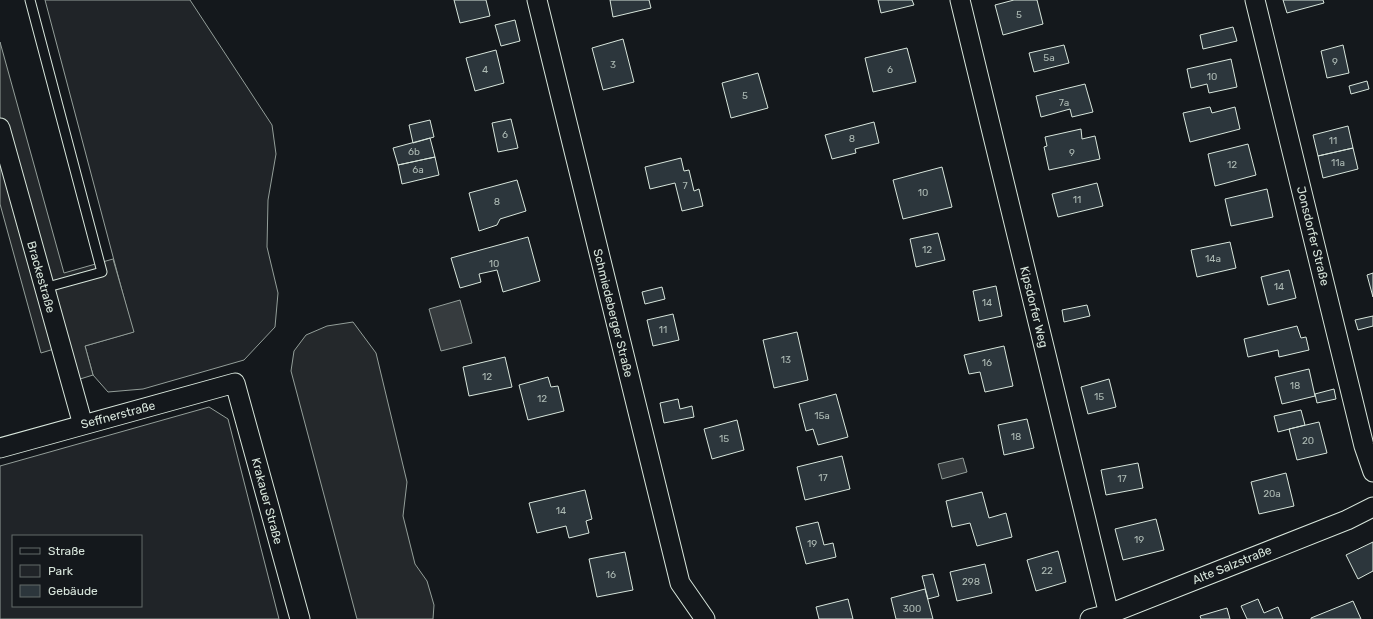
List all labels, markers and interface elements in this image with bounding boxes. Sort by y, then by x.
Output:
house number: 5 [1016,9,1022,21]
house number: 5a [1043,52,1055,64]
house number: 9 [1332,56,1338,68]
house number: 3 [610,59,616,71]
house number: 4 [482,64,488,76]
house number: 6 [887,64,893,76]
house number: 10 [1207,71,1217,83]
house number: 5 [742,90,748,102]
house number: 7a [1059,97,1069,109]
house number: 6 [502,129,508,141]
house number: 8 [849,133,855,145]
house number: 11 [1329,135,1337,147]
house number: 6b [408,146,420,158]
house number: 9 [1069,147,1075,159]
house number: 11a [1331,157,1345,169]
house number: 12 [1227,159,1237,171]
house number: 6a [412,164,424,176]
house number: 7 [682,180,688,192]
street label: Jonsdorfer Straße [1294,185,1332,287]
house number: 10 [918,187,928,199]
house number: 11 [1073,194,1081,206]
house number: 8 [494,196,500,208]
street label: Brackestraße [24,239,58,315]
house number: 12 [922,244,932,256]
street label: Schmiedeberger Straße [590,247,636,379]
house number: 14a [1205,253,1221,265]
house number: 10 [489,258,499,270]
street label: Kipsdorfer Weg [1017,265,1051,349]
house number: 14 [1274,281,1284,293]
house number: 14 [982,297,992,309]
house number: 11 [659,324,667,336]
house number: 13 [781,354,791,366]
house number: 16 [982,357,992,369]
house number: 12 [482,371,492,383]
house number: 18 [1290,380,1300,392]
house number: 15 [1094,391,1104,403]
house number: 12 [537,393,547,405]
street label: Seffnerstraße [79,398,157,432]
house number: 15a [814,410,830,422]
house number: 18 [1011,431,1021,443]
house number: 15 [719,433,729,445]
house number: 20 [1302,435,1314,447]
street label: Krakauer Straße [249,456,285,546]
house number: 17 [818,472,828,484]
house number: 17 [1117,473,1127,485]
house number: 20a [1263,488,1281,500]
house number: 14 [556,505,566,517]
house number: 19 [1134,534,1144,546]
legend [12,535,142,607]
house number: 19 [807,538,817,550]
street label: Alte Salzstraße [1190,543,1274,587]
text: Straße [48,544,85,558]
text: Park [48,564,74,578]
house number: 22 [1041,565,1053,577]
house number: 16 [606,569,616,581]
house number: 298 [962,576,980,588]
text: Gebäude [48,584,98,598]
house number: 300 [903,603,921,615]

